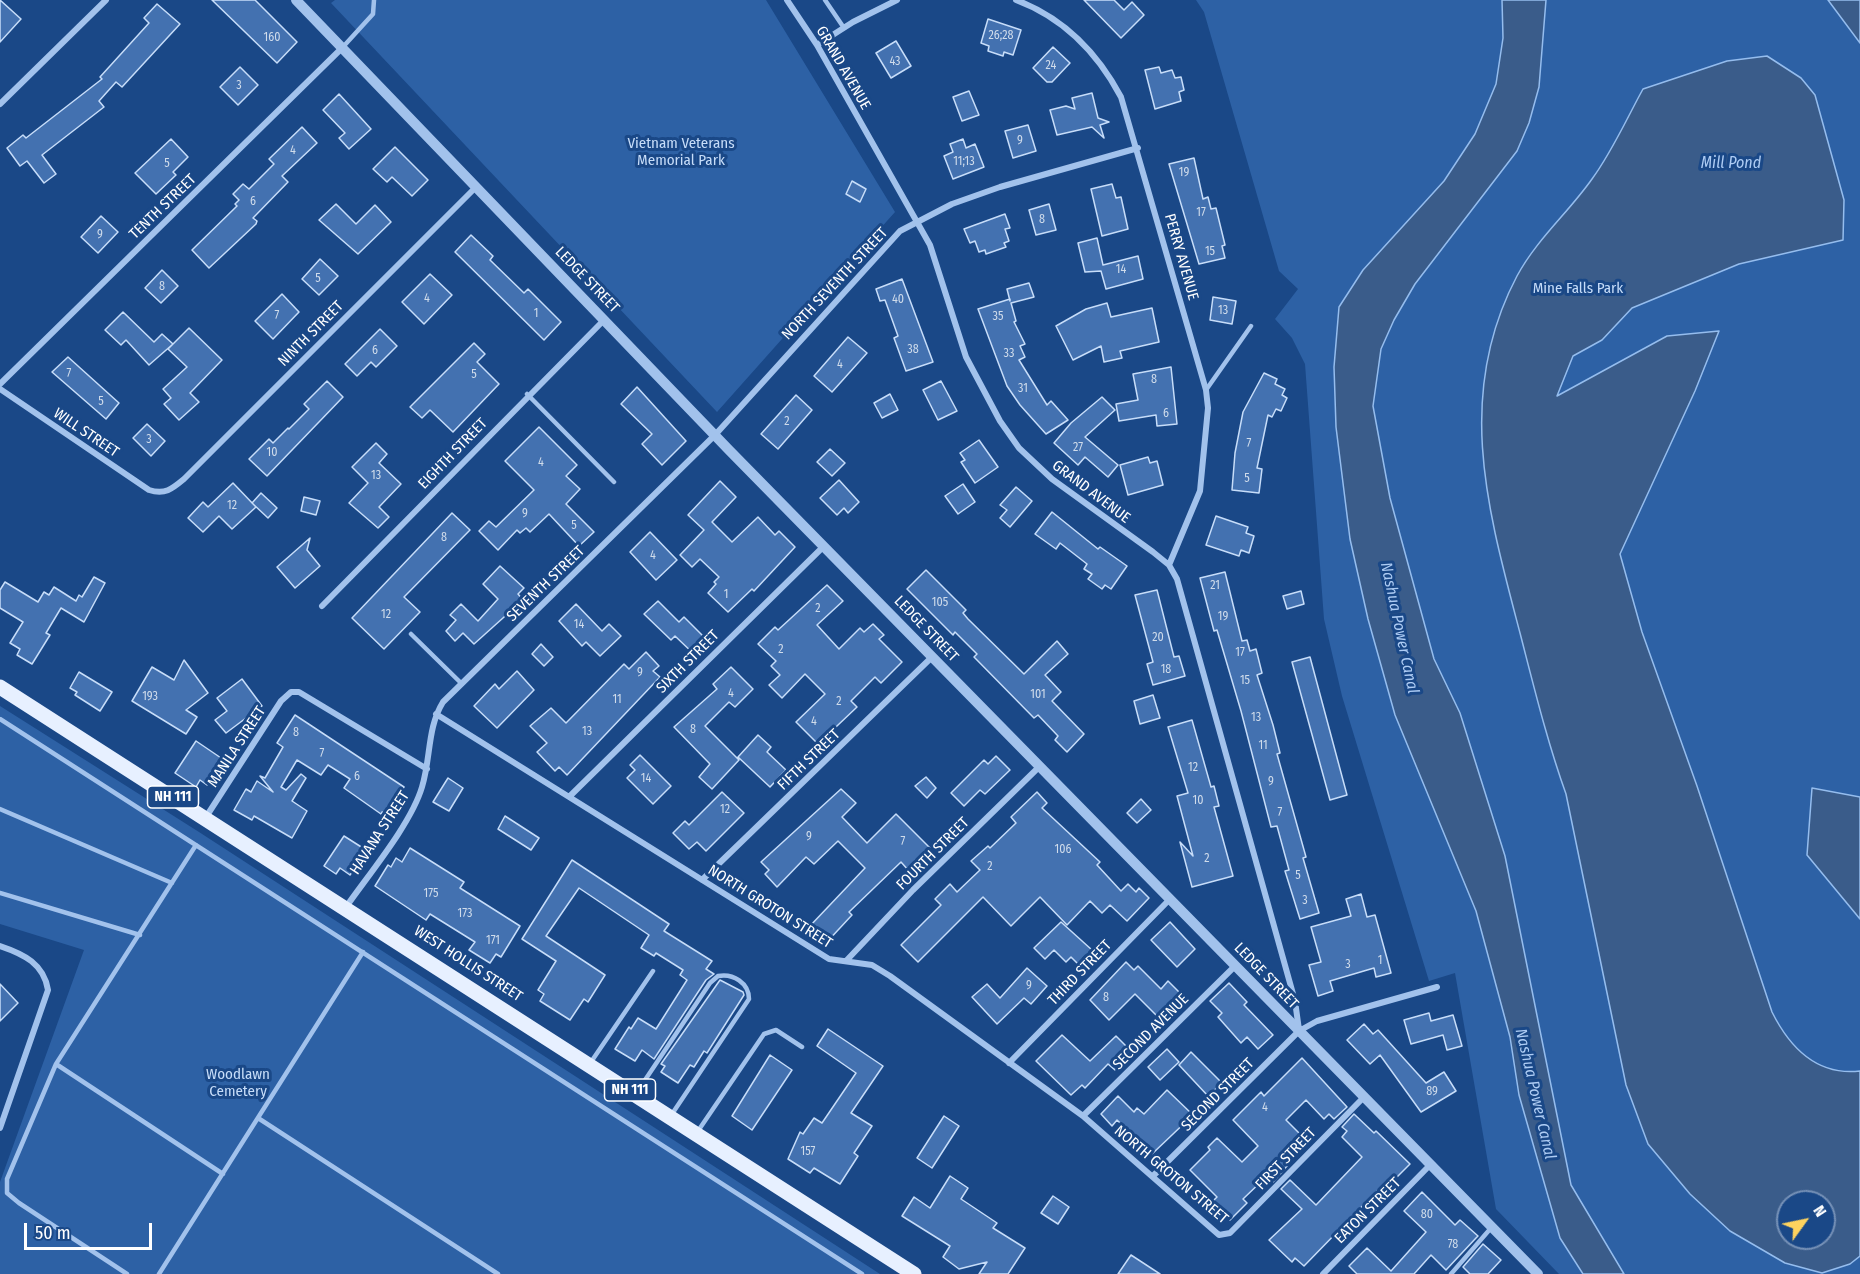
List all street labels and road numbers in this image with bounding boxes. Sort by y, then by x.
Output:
street label: GRAND AVENUE [812,23,874,113]
street label: TENTH STREET [126,171,200,243]
street label: PERRY AVENUE [1160,212,1202,302]
street label: NORTH SEVENTH STREET [778,224,892,344]
street label: LEDGE STREET [551,243,623,317]
street label: NINTH STREET [275,298,347,370]
street label: WILL STREET [50,405,122,461]
street label: EIGHTH STREET [415,415,491,493]
street label: GRAND AVENUE [1048,457,1134,527]
street label: SEVENTH STREET [503,542,589,626]
street label: LEDGE STREET [890,592,962,666]
street label: SIXTH STREET [653,627,723,697]
street label: MANILA STREET [204,703,270,791]
street label: FIFTH STREET [774,726,844,794]
road number: NH 111 [148,786,198,808]
street label: HAVANA STREET [346,788,414,878]
street label: FOURTH STREET [893,814,973,894]
street label: NORTH GROTON STREET [705,861,835,953]
street label: WEST HOLLIS STREET [410,922,526,1006]
street label: THIRD STREET [1044,937,1116,1009]
street label: LEDGE STREET [1230,939,1302,1013]
street label: SECOND AVENUE [1109,990,1193,1074]
street label: SECOND STREET [1178,1055,1258,1135]
road number: NH 111 [604,1079,656,1101]
street label: NORTH GROTON STREET [1110,1122,1232,1228]
street label: FIRST STREET [1252,1124,1320,1194]
street label: EATON STREET [1331,1174,1405,1248]

